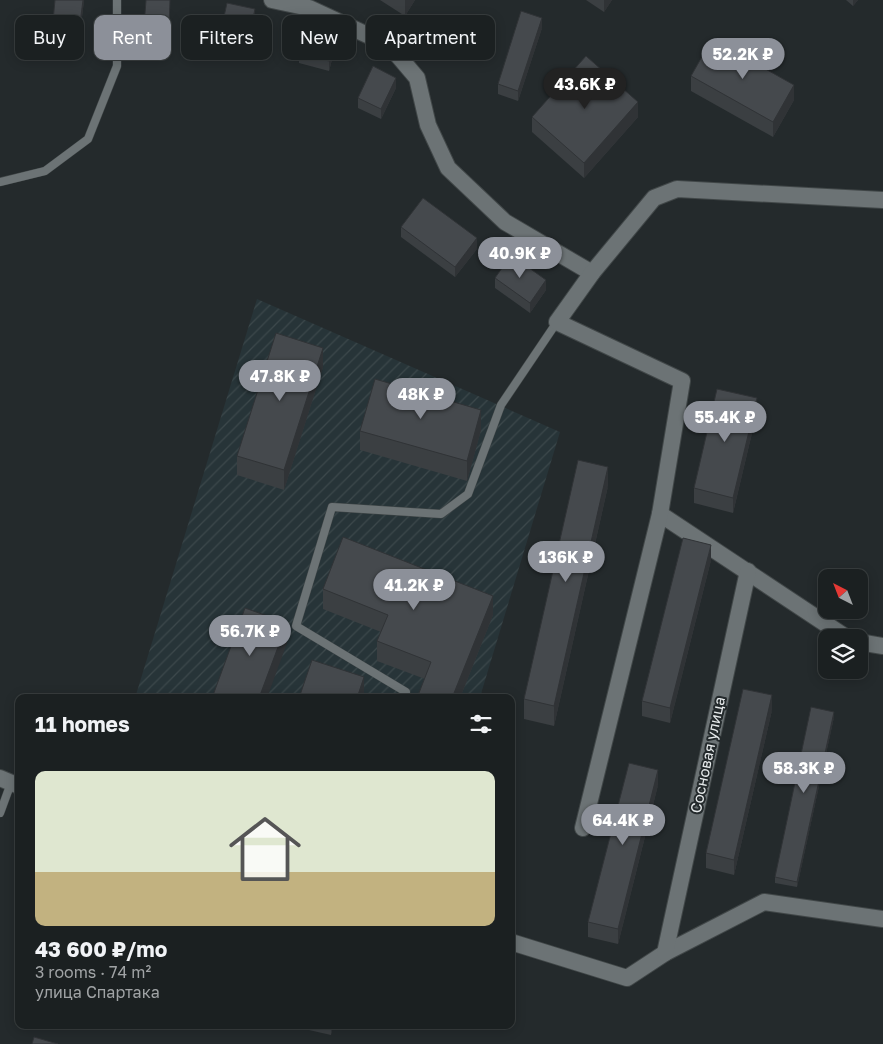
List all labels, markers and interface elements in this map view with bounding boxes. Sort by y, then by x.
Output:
chip: Buy [15,15,84,60]
chip: Rent [94,15,171,60]
chip: Filters [181,15,272,60]
chip: New [282,15,356,60]
chip: Apartment [366,15,495,60]
pin: 52.2K ₽ [697,38,789,80]
text: 52.2K ₽ [713,44,773,64]
pin: 43.6K ₽ [539,68,631,110]
text: 43.6K ₽ [554,74,616,94]
pin: 40.9K ₽ [474,236,566,279]
text: 40.9K ₽ [489,243,551,263]
pin: 47.8K ₽ [234,360,326,402]
text: 47.8K ₽ [250,366,310,386]
pin: 48K ₽ [386,378,456,420]
text: 48K ₽ [398,384,444,404]
pin: 55.4K ₽ [679,400,771,443]
text: 55.4K ₽ [694,407,756,427]
pin: 136K ₽ [525,540,607,583]
text: 136K ₽ [539,547,593,567]
pin: 41.2K ₽ [368,568,460,611]
north arrow [818,569,868,619]
map controls [818,569,868,679]
text: 41.2K ₽ [384,575,444,595]
pin: 56.7K ₽ [204,614,296,657]
text: 56.7K ₽ [220,621,280,641]
button: layers [818,629,868,679]
street label: Сосновая улица [686,695,728,815]
icon: filters [467,710,495,738]
text: 11 homes [35,711,130,737]
pin: 58.3K ₽ [758,752,850,794]
text: 58.3K ₽ [773,758,835,778]
icon: home [220,804,310,894]
pin: 64.4K ₽ [577,804,669,846]
text: 64.4K ₽ [592,810,654,830]
text: 43 600 ₽/mo [35,936,167,962]
text: 3 rooms · 74 m² [35,962,151,982]
text: улица Спартака [35,982,160,1002]

